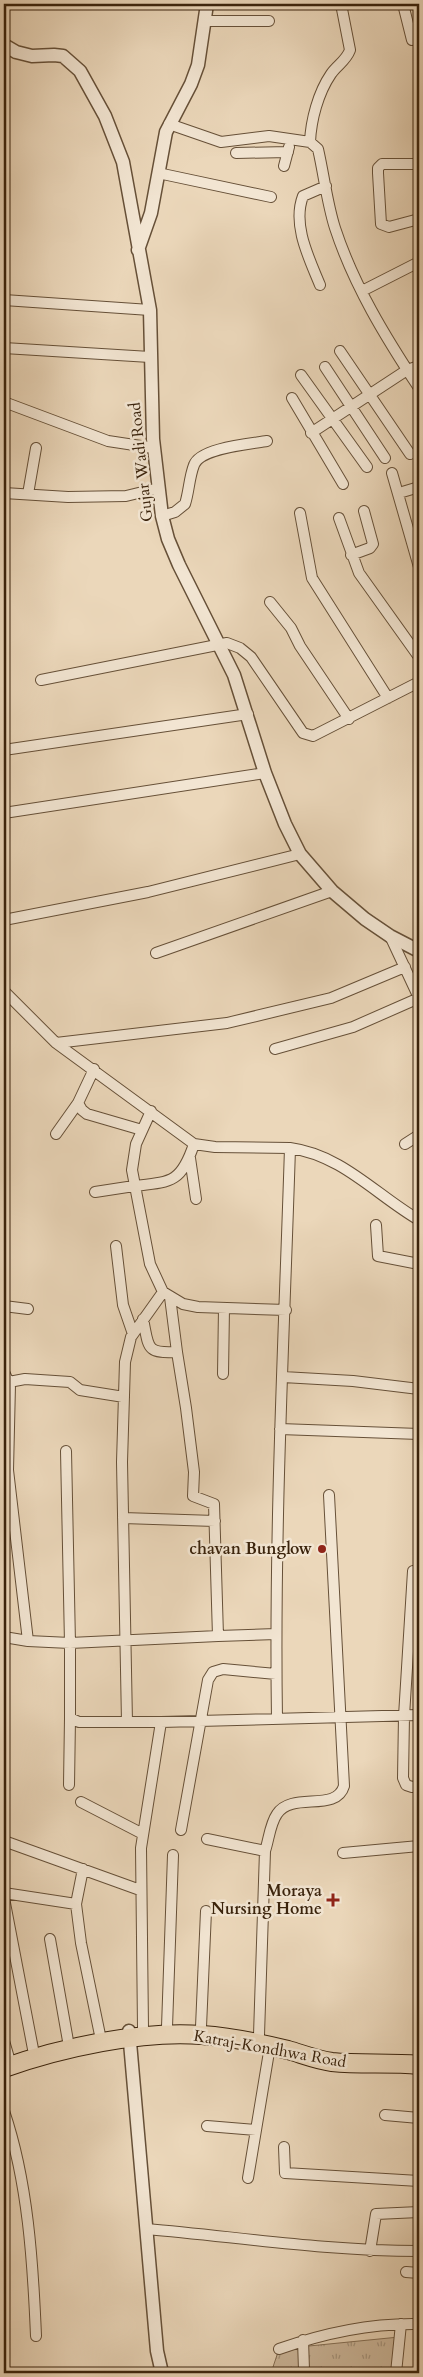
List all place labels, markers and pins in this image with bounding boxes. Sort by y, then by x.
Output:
place label: chavan Bunglow [189,1538,313,1560]
marker: chavan Bunglow [316,1543,328,1555]
place label: Moraya Nursing Home [211,1880,322,1920]
marker: Moraya Nursing Home [326,1893,340,1907]

